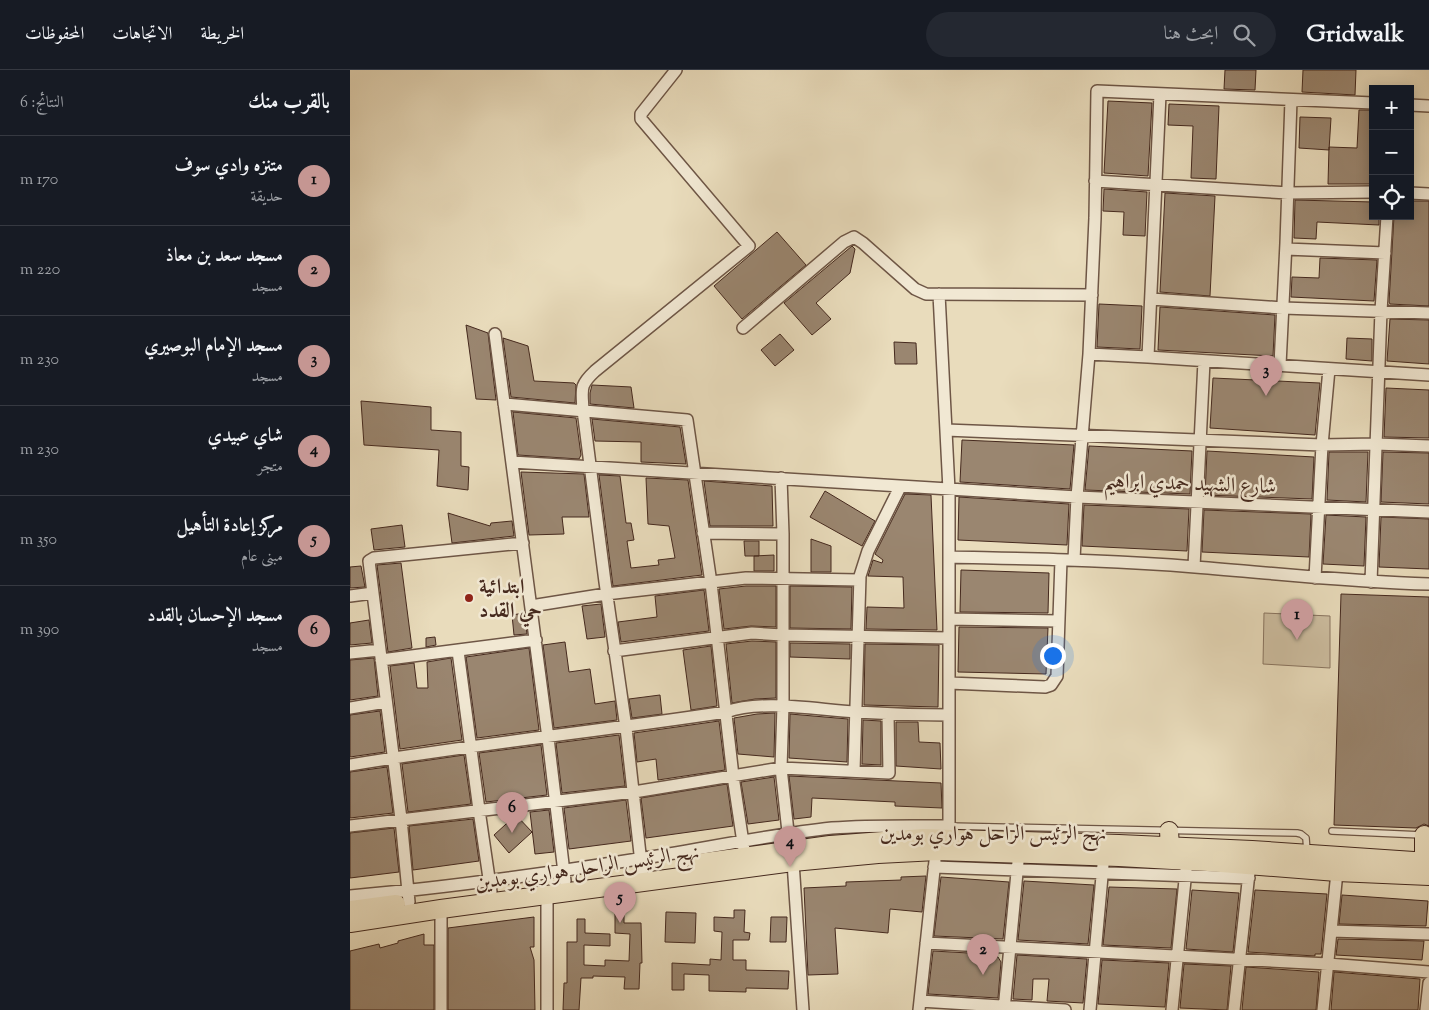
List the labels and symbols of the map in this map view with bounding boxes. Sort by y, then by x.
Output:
pin: 3 [1250,355,1282,396]
street label: شارع الشهيد حمدي ابراهيم [1103,467,1277,507]
place label: ابتدائية حي القدد [479,573,542,628]
marker: ابتدائية حي القدد [463,592,475,604]
pin: 1 [1281,599,1313,640]
your location [1040,643,1066,669]
pin: 6 [496,792,528,833]
street label: نهج الرئيس الراحل هواري بومدين [880,820,1106,852]
pin: 4 [774,826,806,867]
street label: نهج الرئيس الراحل هواري بومدين [473,838,702,902]
pin: 5 [604,882,636,923]
pin: 2 [967,934,999,975]

